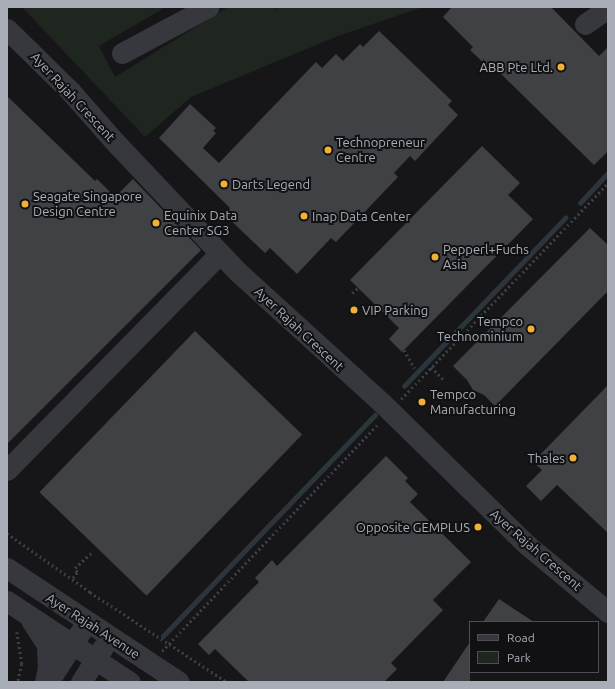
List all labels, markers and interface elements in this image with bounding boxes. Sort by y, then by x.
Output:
street label: Ayer Rajah Crescent [28,49,118,145]
place label: ABB Pte Ltd. [480,59,553,75]
marker: ABB Pte Ltd. [556,62,566,72]
place label: Technopreneur Centre [336,135,425,166]
marker: Technopreneur Centre [323,145,333,155]
place label: Darts Legend [232,176,310,192]
marker: Darts Legend [219,179,229,189]
place label: Seagate Singapore Design Centre [33,189,142,220]
marker: Seagate Singapore Design Centre [20,199,30,209]
place label: Equinix Data Center SG3 [164,208,237,239]
place label: Inap Data Center [312,208,410,224]
marker: Inap Data Center [299,211,309,221]
marker: Equinix Data Center SG3 [151,218,161,228]
place label: Pepperl+Fuchs Asia [443,242,529,273]
marker: Pepperl+Fuchs Asia [430,252,440,262]
street label: Ayer Rajah Crescent [251,284,347,374]
place label: VIP Parking [362,302,428,318]
marker: VIP Parking [349,305,359,315]
place label: Tempco Technominium [437,314,523,345]
marker: Tempco Technominium [526,324,536,334]
place label: Tempco Manufacturing [430,387,516,418]
marker: Tempco Manufacturing [417,397,427,407]
place label: Thales [527,450,565,466]
marker: Thales [568,453,578,463]
street label: Ayer Rajah Crescent [487,506,585,594]
place label: Opposite GEMPLUS [356,519,470,535]
marker: Opposite GEMPLUS [473,522,483,532]
street label: Ayer Rajah Avenue [43,590,143,662]
legend [469,621,599,673]
text: Road [507,631,535,644]
text: Park [507,651,531,664]

